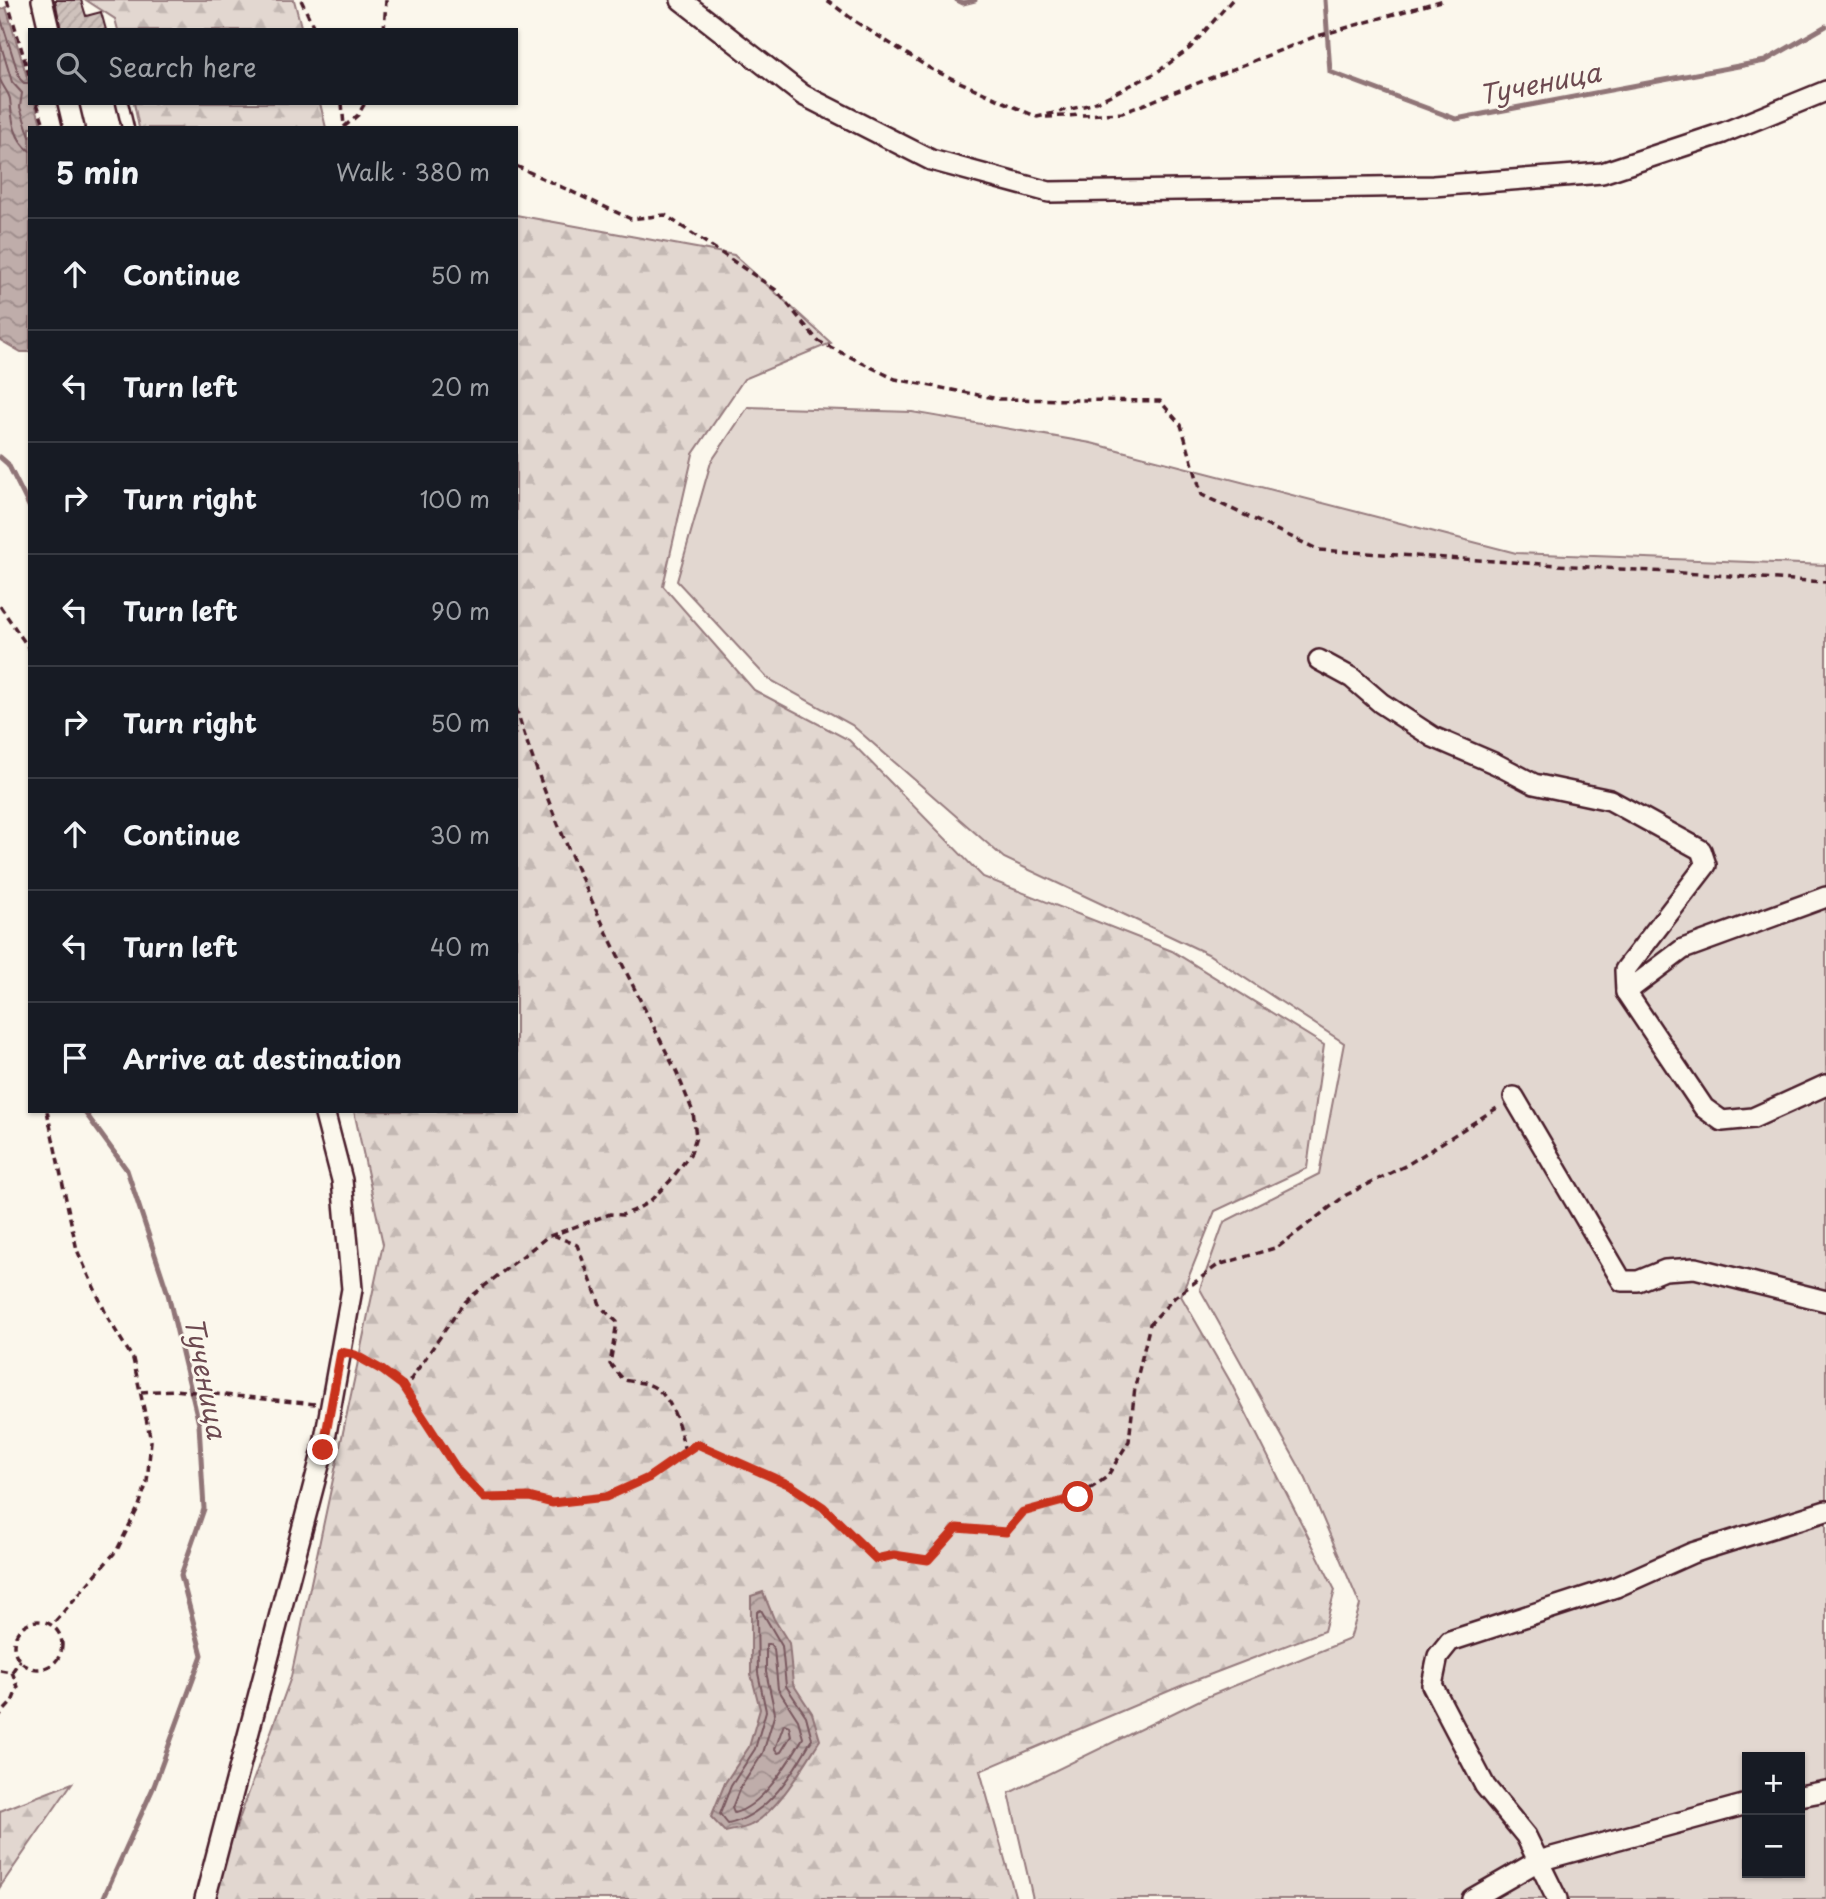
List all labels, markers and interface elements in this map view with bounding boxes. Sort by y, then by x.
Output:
search box [28,28,518,105]
text: Search here [108,47,257,86]
icon: search [52,48,90,86]
water label: Тученица [1476,52,1604,113]
text: 5 min [56,149,139,194]
text: Walk · 380 m [336,154,490,189]
icon: ahead [56,255,94,293]
text: Continue [123,255,240,294]
text: 50 m [430,257,490,292]
icon: left [56,367,94,405]
text: Turn left [123,367,238,406]
text: 20 m [431,369,490,404]
icon: right [56,479,94,517]
text: Turn right [123,479,257,518]
text: 100 m [420,481,490,516]
icon: left [56,591,94,629]
text: Turn left [123,591,238,630]
text: 90 m [431,593,490,628]
icon: right [56,703,94,741]
text: Turn right [123,703,257,742]
text: 50 m [430,705,490,740]
icon: ahead [56,815,94,853]
text: Continue [123,815,240,854]
text: 30 m [429,817,490,852]
icon: left [56,927,94,965]
text: Turn left [123,927,238,966]
text: 40 m [430,929,490,964]
icon: arrive [56,1039,94,1077]
text: Arrive at destination [123,1039,402,1078]
water label: Тученица [176,1314,237,1442]
route end [307,1434,338,1465]
route start [1062,1481,1093,1512]
map controls [1742,1752,1805,1878]
button: + [1742,1752,1805,1815]
button: − [1742,1815,1805,1878]

